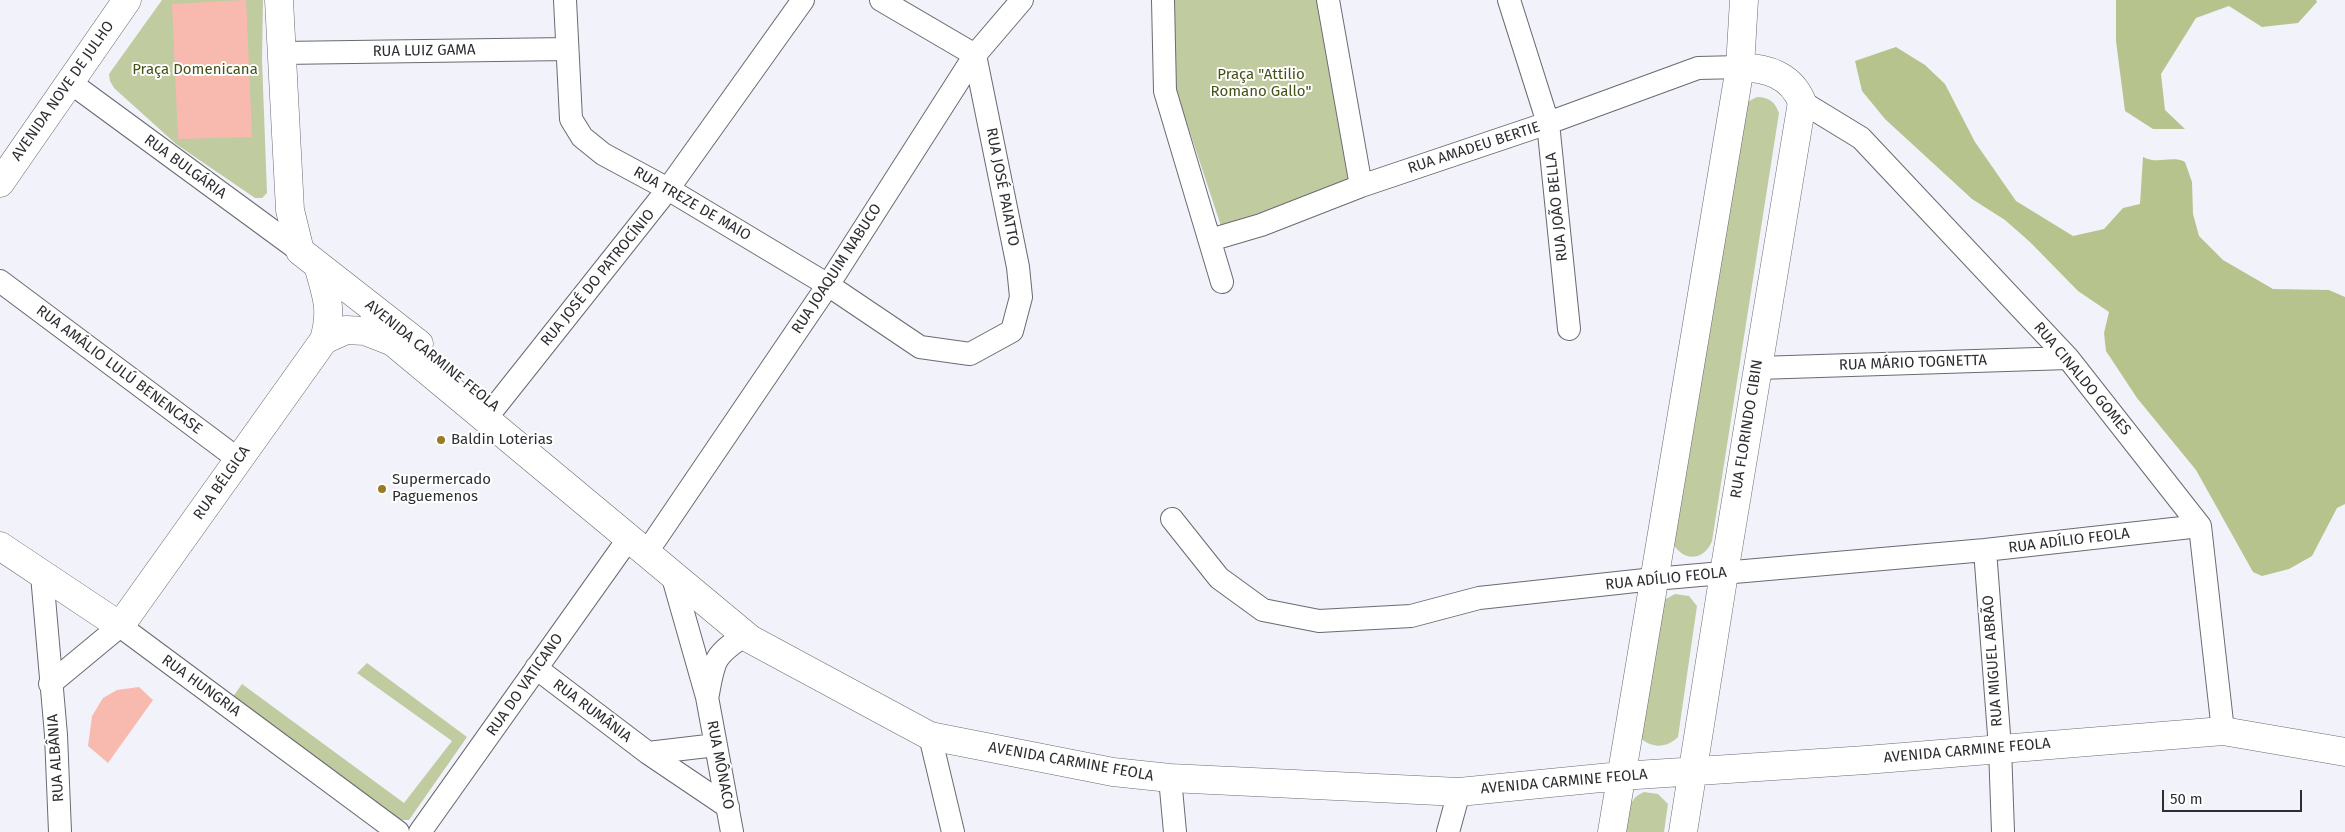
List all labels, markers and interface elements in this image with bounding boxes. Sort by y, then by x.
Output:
street label: AVENIDA NOVE DE JULHO [8,18,118,164]
street label: RUA LUIZ GAMA [372,41,476,61]
park label: Praça Domenicana [132,61,258,79]
park label: Praça "Attilio Romano Gallo" [1211,66,1311,101]
street label: RUA AMADEU BERTIE [1406,118,1542,178]
street label: RUA JOSÉ PAIATTO [982,126,1022,248]
street label: RUA BULGÁRIA [140,131,230,203]
street label: RUA JOÃO BELLA [1542,152,1572,262]
street label: RUA TREZE DE MAIO [630,163,754,245]
street label: RUA JOAQUIM NABUCO [788,201,886,337]
street label: RUA JOSÉ DO PATROCÍNIO [537,206,659,350]
street label: AVENIDA CARMINE FEOLA [361,296,503,416]
street label: RUA AMÁLIO LULÚ BENENCASE [32,302,206,438]
street label: RUA CINALDO GOMES [2029,319,2135,439]
street label: RUA MÁRIO TOGNETTA [1839,351,1987,375]
street label: RUA FLORINDO CIBIN [1727,358,1767,500]
place label: Baldin Loterias [451,431,553,449]
marker: Baldin Loterias [435,434,447,446]
street label: RUA BÉLGICA [190,443,254,523]
place label: Supermercado Paguemenos [392,471,491,506]
marker: Supermercado Paguemenos [376,483,388,495]
street label: RUA ADÍLIO FEOLA [2007,525,2131,557]
street label: RUA ADÍLIO FEOLA [1604,564,1728,594]
street label: RUA MIGUEL ABRÃO [1979,595,2007,727]
street label: RUA DO VATICANO [483,630,567,740]
street label: RUA HUNGRIA [158,651,244,721]
street label: RUA RUMÂNIA [549,676,635,746]
street label: RUA ALBÂNIA [44,713,68,803]
street label: RUA MÔNACO [703,719,737,811]
street label: AVENIDA CARMINE FEOLA [1883,735,2051,767]
street label: AVENIDA CARMINE FEOLA [987,739,1155,785]
street label: AVENIDA CARMINE FEOLA [1480,766,1648,798]
scale bar [2165,780,2305,812]
text: 50 m [2170,790,2203,808]

